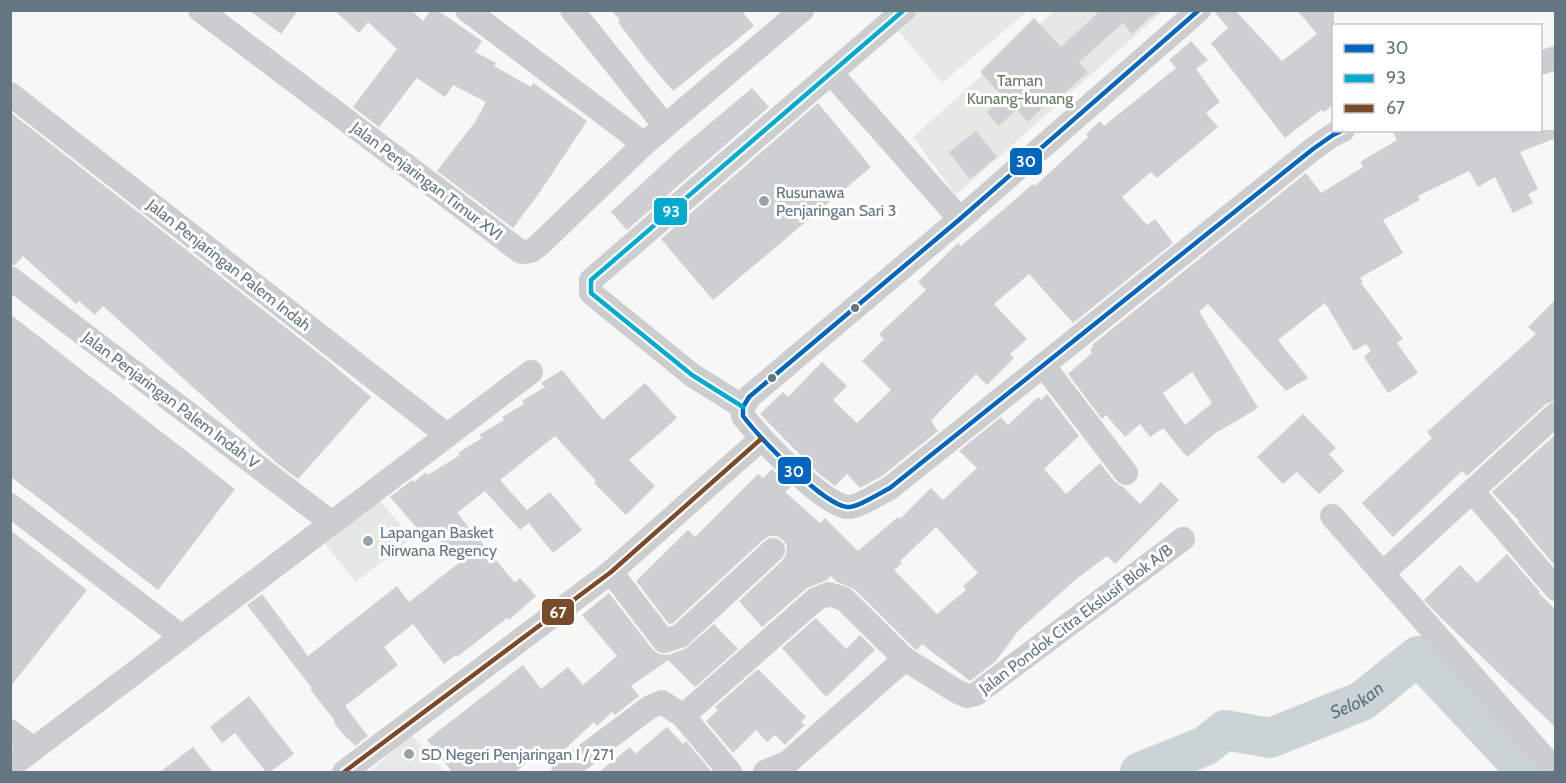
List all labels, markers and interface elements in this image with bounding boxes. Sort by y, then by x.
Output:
legend [1332,24,1542,132]
text: 30 [1386,37,1408,59]
text: 93 [1386,67,1406,89]
park label: Taman Kunang-kunang [967,71,1074,108]
text: 67 [1386,97,1405,119]
street label: Jalan Penjaringan Timur XVI [347,117,506,244]
line badge: 30 [1009,147,1043,176]
text: 30 [1016,152,1036,171]
place label: Rusunawa Penjaringan Sari 3 [776,183,896,220]
marker: Rusunawa Penjaringan Sari 3 [757,194,771,208]
street label: Jalan Penjaringan Palem Indah [143,195,315,335]
line badge: 93 [653,197,688,226]
text: 93 [662,202,680,221]
unlabelled marker [849,302,861,314]
street label: Jalan Penjaringan Palem Indah V [78,327,263,473]
unlabelled marker [766,372,778,384]
line badge: 30 [777,456,812,485]
text: 30 [784,462,804,481]
place label: Lapangan Basket Nirwana Regency [380,523,497,560]
marker: Lapangan Basket Nirwana Regency [361,534,375,548]
street label: Jalan Pondok Citra Ekslusif Blok A/B [975,540,1177,699]
line badge: 67 [541,598,575,626]
text: 67 [549,603,567,622]
water label: Selokan [1327,677,1388,724]
place label: SD Negeri Penjaringan I / 271 [421,745,614,764]
marker: SD Negeri Penjaringan I / 271 [402,747,416,761]

